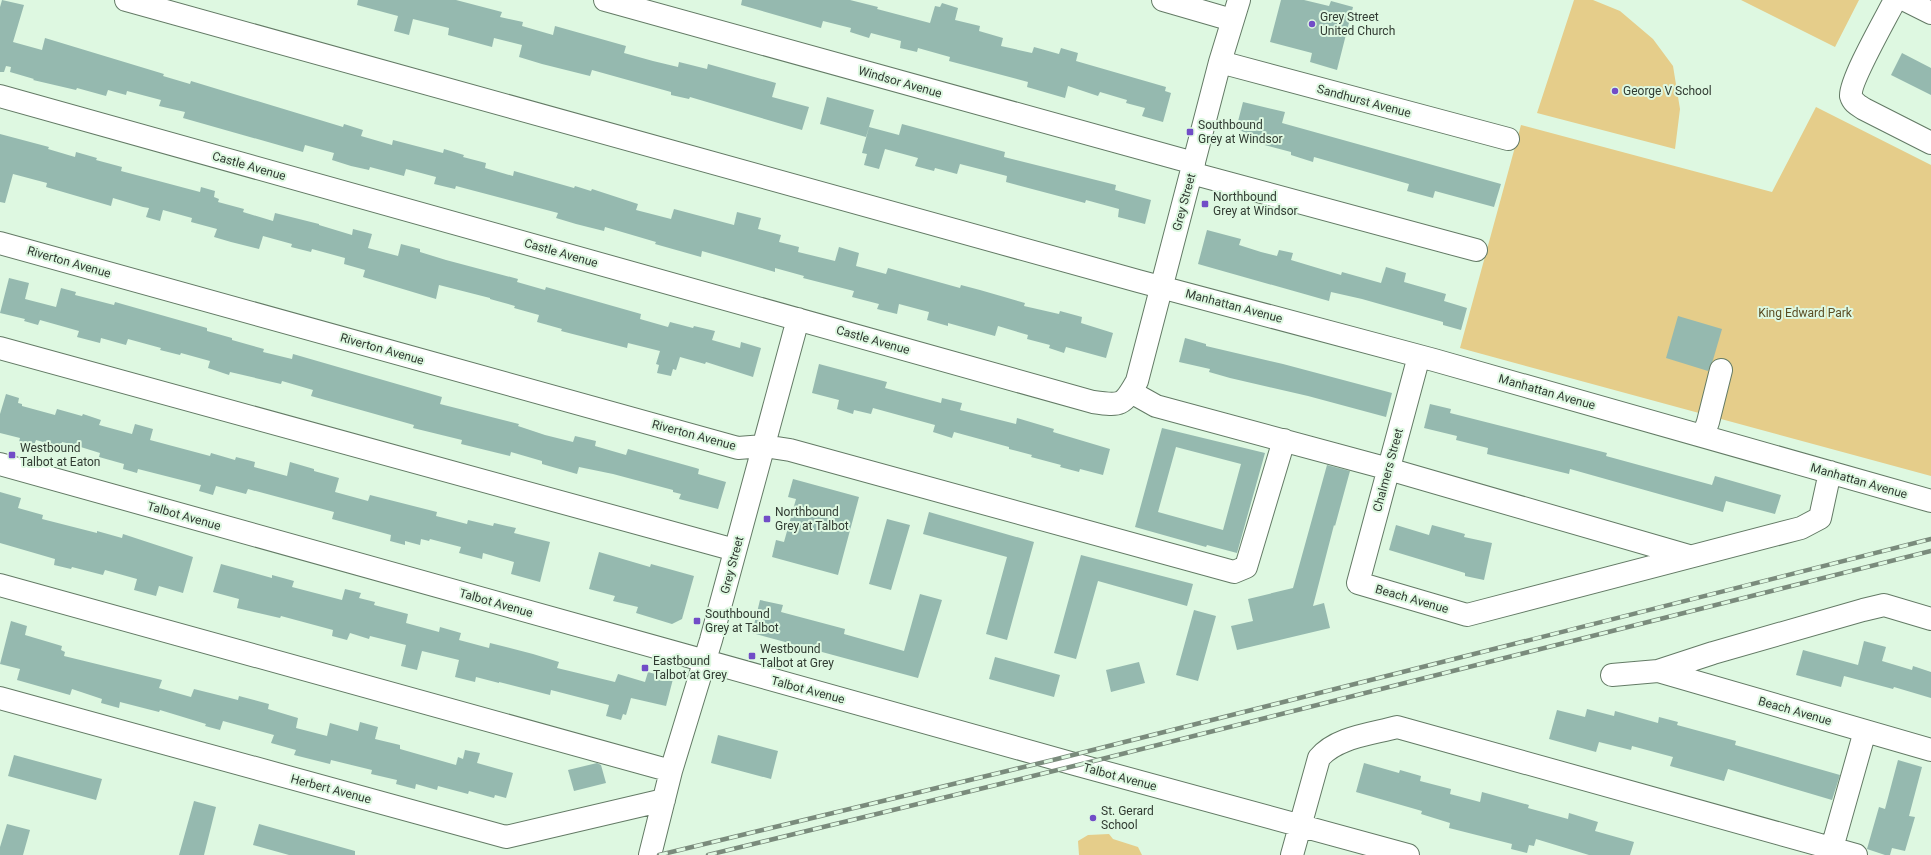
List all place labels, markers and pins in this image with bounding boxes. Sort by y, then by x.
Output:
place label: Grey Street United Church [1320,10,1395,38]
marker: Grey Street United Church [1307,19,1317,29]
place label: George V School [1623,84,1712,98]
marker: George V School [1610,86,1620,96]
place label: Southbound Grey at Windsor [1198,118,1283,146]
marker: Southbound Grey at Windsor [1185,127,1195,137]
place label: Northbound Grey at Windsor [1213,190,1298,218]
marker: Northbound Grey at Windsor [1200,199,1210,209]
place label: Westbound Talbot at Eaton [20,441,100,469]
marker: Westbound Talbot at Eaton [7,450,17,460]
place label: Northbound Grey at Talbot [775,505,849,533]
marker: Northbound Grey at Talbot [762,514,772,524]
place label: Southbound Grey at Talbot [705,607,779,635]
marker: Southbound Grey at Talbot [692,616,702,626]
place label: Westbound Talbot at Grey [760,642,834,670]
marker: Westbound Talbot at Grey [747,651,757,661]
place label: Eastbound Talbot at Grey [653,654,727,682]
marker: Eastbound Talbot at Grey [640,663,650,673]
place label: St. Gerard School [1101,804,1154,832]
marker: St. Gerard School [1088,813,1098,823]

